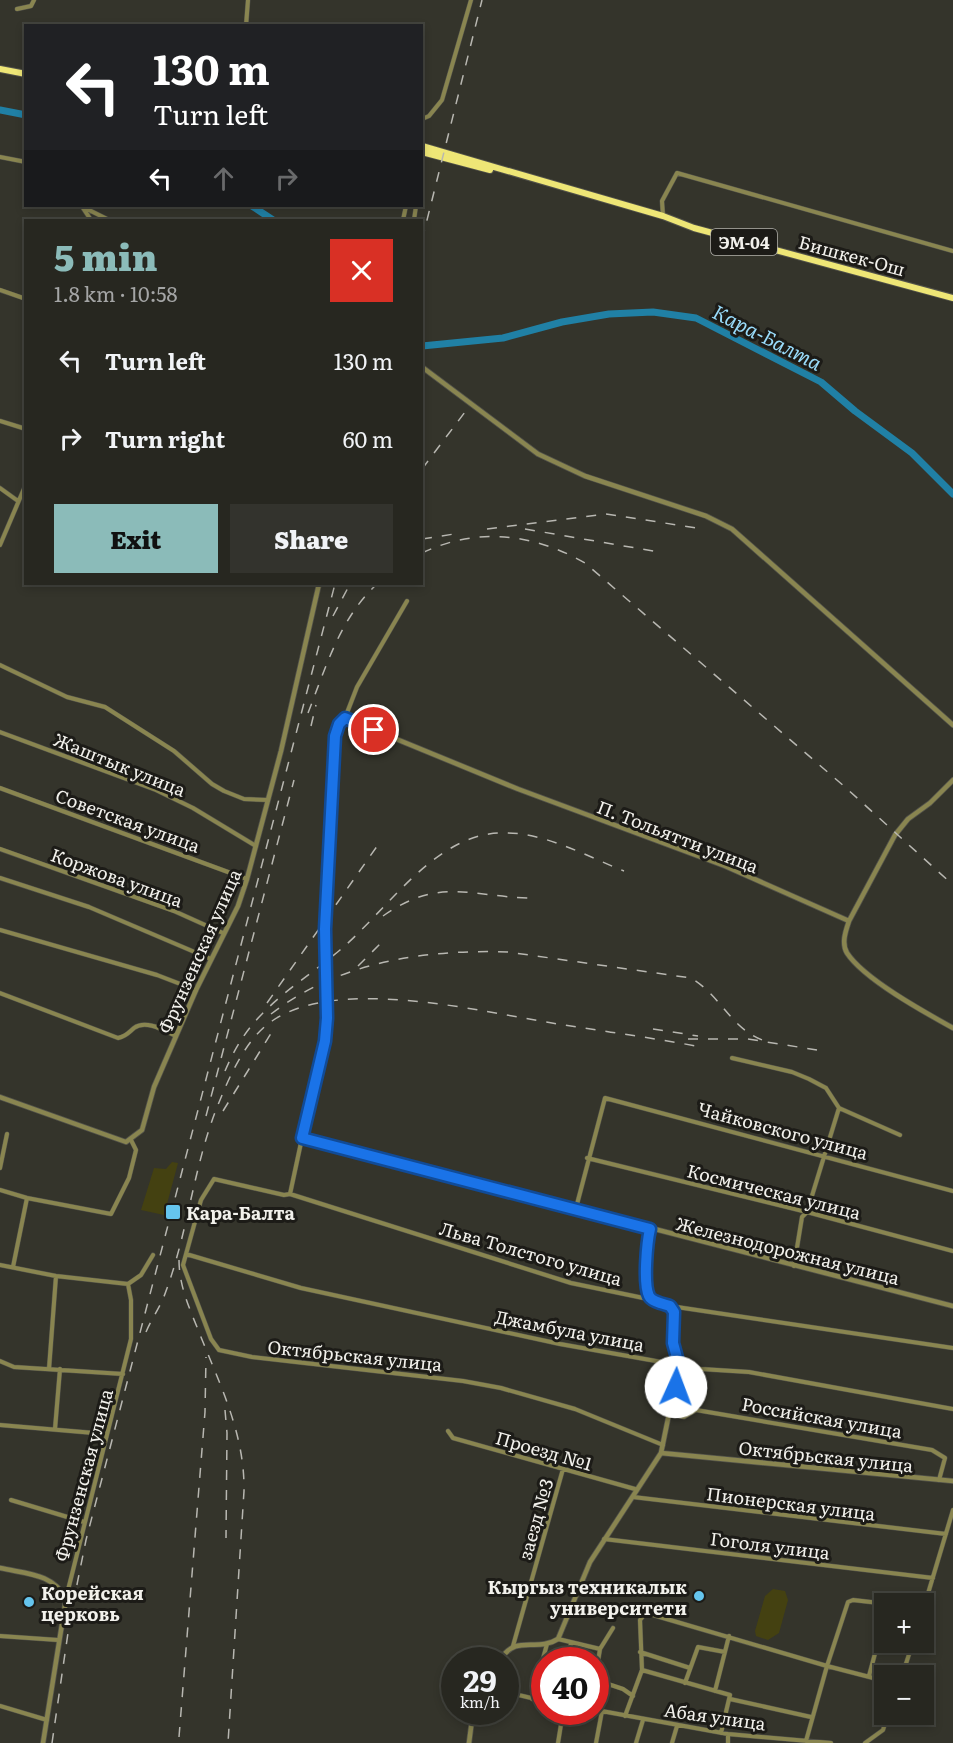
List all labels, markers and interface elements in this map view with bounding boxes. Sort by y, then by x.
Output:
text: 130 m [153,36,270,98]
icon: left [54,48,132,126]
text: Turn left [153,93,268,133]
icon: left [144,162,177,195]
icon: ahead [207,162,240,195]
icon: right [270,162,303,195]
street label: Бишкек-Ош [796,228,908,282]
text: 5 min [54,229,158,282]
road number: ЭМ-04 [711,229,777,255]
button: close [330,239,393,302]
text: 1.8 km · 10:58 [54,278,178,308]
water label: Кара-Балта [708,296,828,377]
icon: left [54,344,87,377]
text: Turn left [105,344,206,377]
text: 130 m [334,344,393,377]
icon: right [54,422,87,455]
text: Turn right [105,422,225,455]
text: 60 m [343,422,393,455]
button: Exit [54,504,218,573]
button: Share [230,504,393,573]
pin [348,704,399,755]
icon: arrive [357,713,390,746]
street label: Жаштык улица [50,725,190,803]
street label: Советская улица [52,781,204,859]
street label: П. Тольятти улица [593,793,763,879]
street label: Коржова улица [47,841,187,913]
street label: Фрунзенская улица [151,864,248,1038]
street label: Чайковского улица [695,1094,871,1166]
street label: Космическая улица [684,1156,864,1226]
place label: Кара-Балта [186,1199,296,1226]
marker: Кара-Балта [164,1203,182,1221]
street label: Железнодорожная улица [673,1209,903,1291]
street label: Льва Толстого улица [437,1214,626,1292]
street label: Джамбула улица [493,1302,647,1358]
street label: Октябрьская улица [266,1332,444,1378]
position arrow [644,1355,708,1419]
street label: Фрунзенская улица [47,1385,119,1564]
street label: Российская улица [740,1390,905,1444]
street label: Проезд №1 [493,1423,595,1477]
street label: Октябрьская улица [737,1433,915,1479]
street label: заезд №3 [510,1475,560,1563]
street label: Пионерская улица [705,1479,877,1527]
street label: Гоголя улица [709,1524,832,1566]
place label: Кыргыз техникалык университети [488,1573,687,1621]
place label: Корейская церковь [41,1579,144,1627]
marker: Кыргыз техникалык университети [692,1589,706,1603]
map controls [874,1593,934,1725]
button: + [874,1593,934,1653]
marker: Корейская церковь [22,1595,36,1609]
speed limit sign: 40 [531,1647,609,1725]
text: 29 [463,1657,497,1701]
button: − [874,1665,934,1725]
text: km/h [460,1690,500,1713]
street label: Абая улица [662,1696,768,1737]

